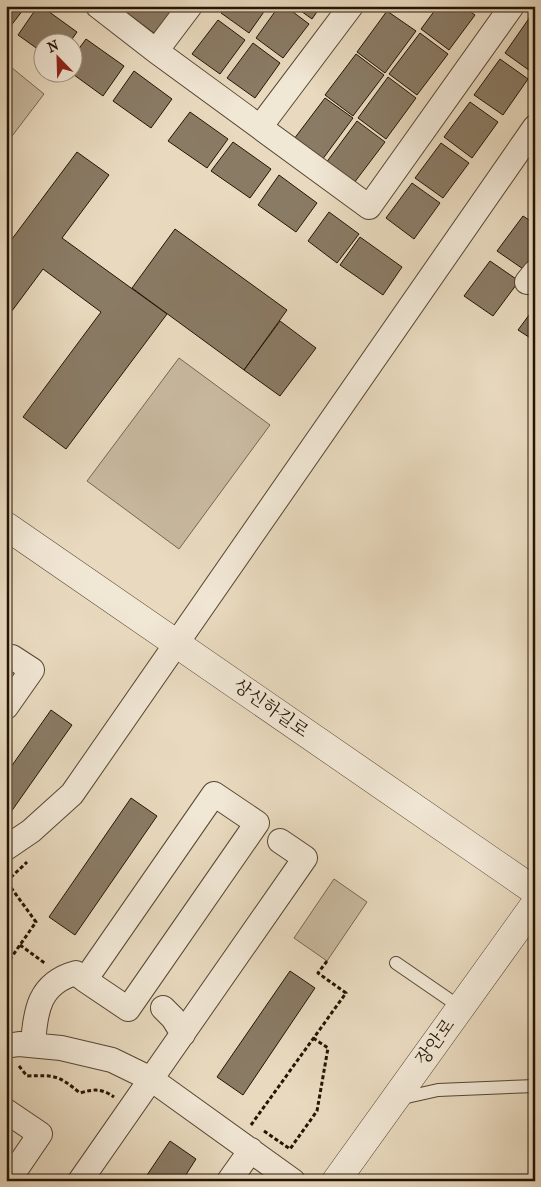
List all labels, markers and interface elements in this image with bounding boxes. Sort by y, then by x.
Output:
north arrow [32,32,82,82]
text: N [45,36,62,56]
street label: 상신하길로 [229,675,312,742]
street label: 장안로 [412,1015,459,1070]

